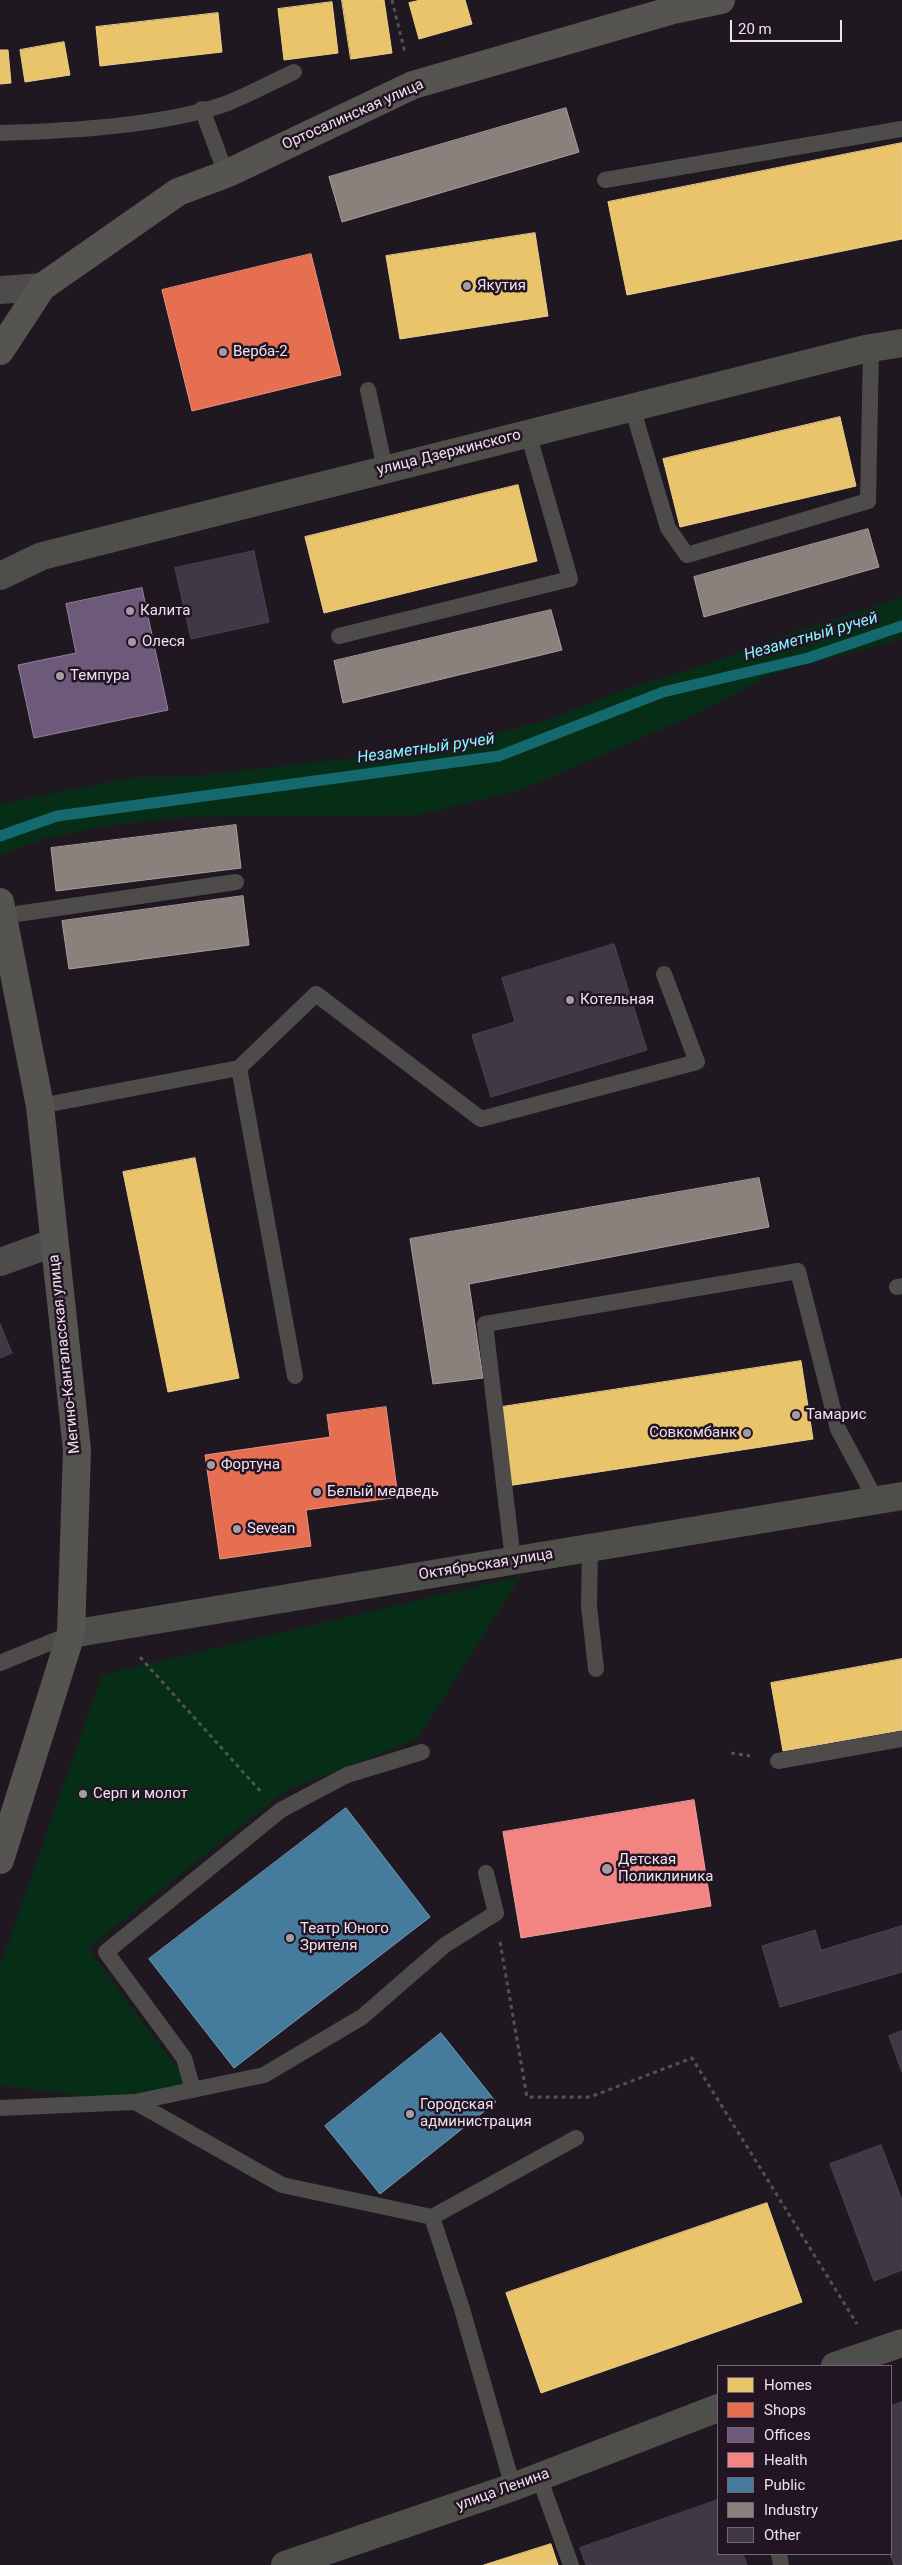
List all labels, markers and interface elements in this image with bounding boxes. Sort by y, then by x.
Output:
scale bar [732,10,844,42]
text: 20 m [738,20,772,38]
street label: Ортосалинская улица [280,76,426,154]
place label: Якутия [477,277,526,295]
marker: Якутия [461,280,473,292]
place label: Верба-2 [233,343,288,361]
marker: Верба-2 [217,346,229,358]
street label: улица Дзержинского [375,426,523,480]
place label: Калита [140,602,190,620]
marker: Калита [124,605,136,617]
water label: Незаметный ручей [742,609,880,665]
place label: Олеся [142,633,185,651]
marker: Олеся [126,636,138,648]
place label: Темпура [70,667,130,685]
marker: Темпура [54,670,66,682]
water label: Незаметный ручей [356,730,496,768]
place label: Котельная [580,991,654,1009]
marker: Котельная [564,994,576,1006]
street label: Мегино-Кангаласская улица [46,1254,84,1454]
place label: Тамарис [806,1406,866,1424]
marker: Тамарис [790,1409,802,1421]
place label: Совкомбанк [649,1424,737,1442]
marker: Совкомбанк [741,1427,753,1439]
place label: Фортуна [221,1456,280,1474]
marker: Фортуна [205,1459,217,1471]
place label: Белый медведь [327,1483,439,1501]
marker: Белый медведь [311,1486,323,1498]
place label: Sevean [247,1520,295,1538]
marker: Sevean [231,1523,243,1535]
street label: Октябрьская улица [417,1545,555,1585]
place label: Серп и молот [93,1785,188,1803]
marker: Серп и молот [77,1788,89,1800]
place label: Детская Поликлиника [618,1851,713,1886]
marker: Детская Поликлиника [600,1862,614,1876]
place label: Театр Юного Зрителя [300,1920,389,1955]
marker: Театр Юного Зрителя [284,1932,296,1944]
place label: Городская администрация [420,2096,532,2131]
marker: Городская администрация [404,2108,416,2120]
legend [717,2365,892,2555]
text: Homes [764,2376,812,2394]
text: Shops [764,2401,806,2419]
text: Offices [764,2426,811,2444]
text: Health [764,2451,808,2469]
street label: улица Ленина [454,2465,552,2515]
text: Public [764,2476,805,2494]
text: Industry [764,2501,818,2519]
text: Other [764,2526,801,2544]

